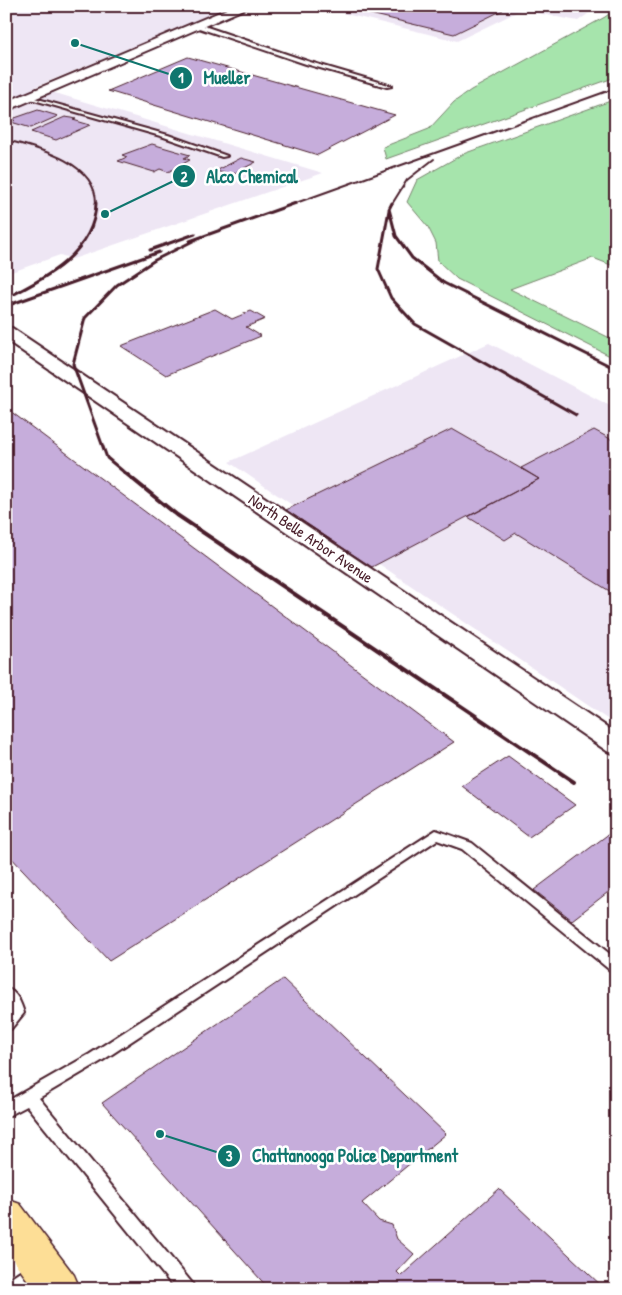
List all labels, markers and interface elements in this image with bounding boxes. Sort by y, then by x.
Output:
callout: Mueller [169,61,260,94]
text: Mueller [204,65,251,90]
text: 1 [178,67,184,88]
callout: Alco Chemical [172,160,308,193]
text: Alco Chemical [206,164,299,189]
text: 2 [180,166,188,187]
street label: North Belle Arbor Avenue [244,488,378,588]
callout: Chattanooga Police Department [217,1140,468,1173]
text: Chattanooga Police Department [252,1143,459,1169]
text: 3 [226,1145,233,1166]

